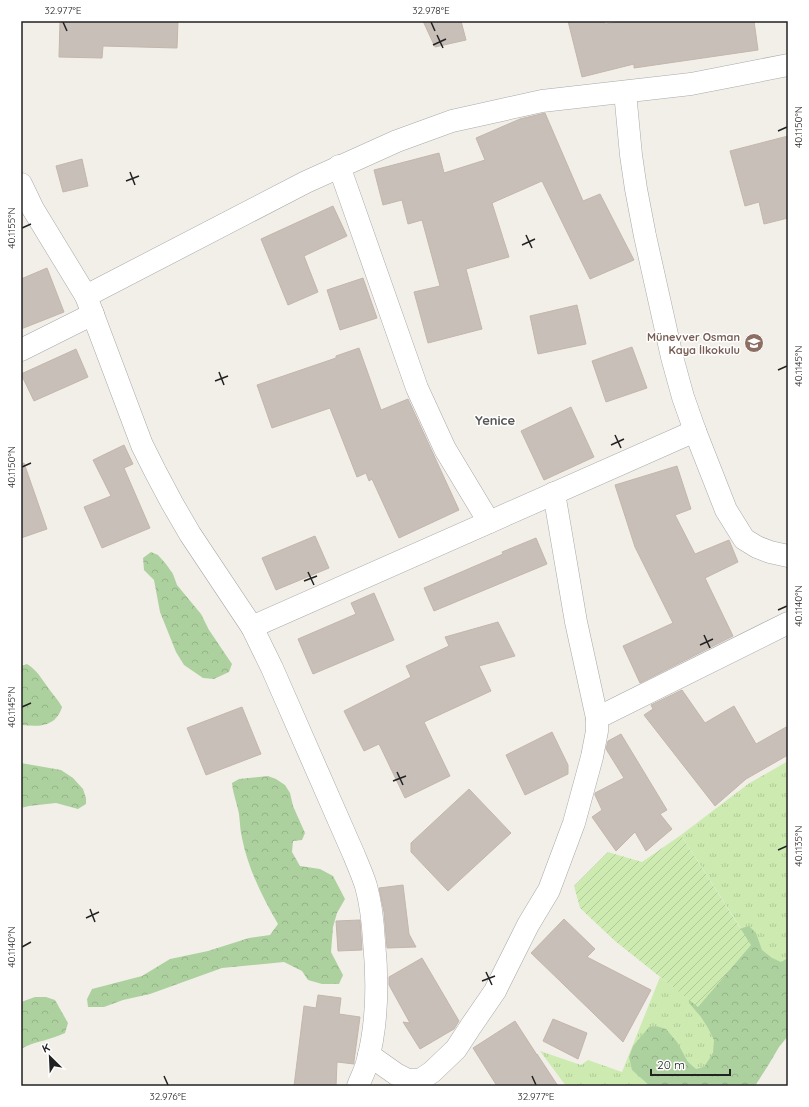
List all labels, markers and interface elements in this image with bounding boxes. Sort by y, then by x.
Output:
text: 32.977°E [44,4,82,17]
text: 32.978°E [412,4,450,17]
text: 40.1150°N [792,106,805,148]
text: 40.1155°N [5,207,18,249]
place label: Münevver Osman Kaya İlkokulu [647,330,740,357]
school or university icon: Münevver Osman Kaya İlkokulu [743,332,765,354]
text: 40.1145°N [792,345,805,387]
district label: Yenice [475,412,515,428]
text: 40.1150°N [5,446,18,488]
text: 40.1140°N [792,585,805,627]
text: 40.1145°N [5,686,18,728]
text: 40.1135°N [792,825,805,867]
text: 40.1140°N [5,926,18,968]
north arrow [30,1037,70,1077]
text: K [40,1040,52,1056]
scale bar [651,1051,730,1077]
text: 20 m [657,1057,685,1072]
text: 32.976°E [149,1090,187,1103]
text: 32.977°E [517,1090,555,1103]

